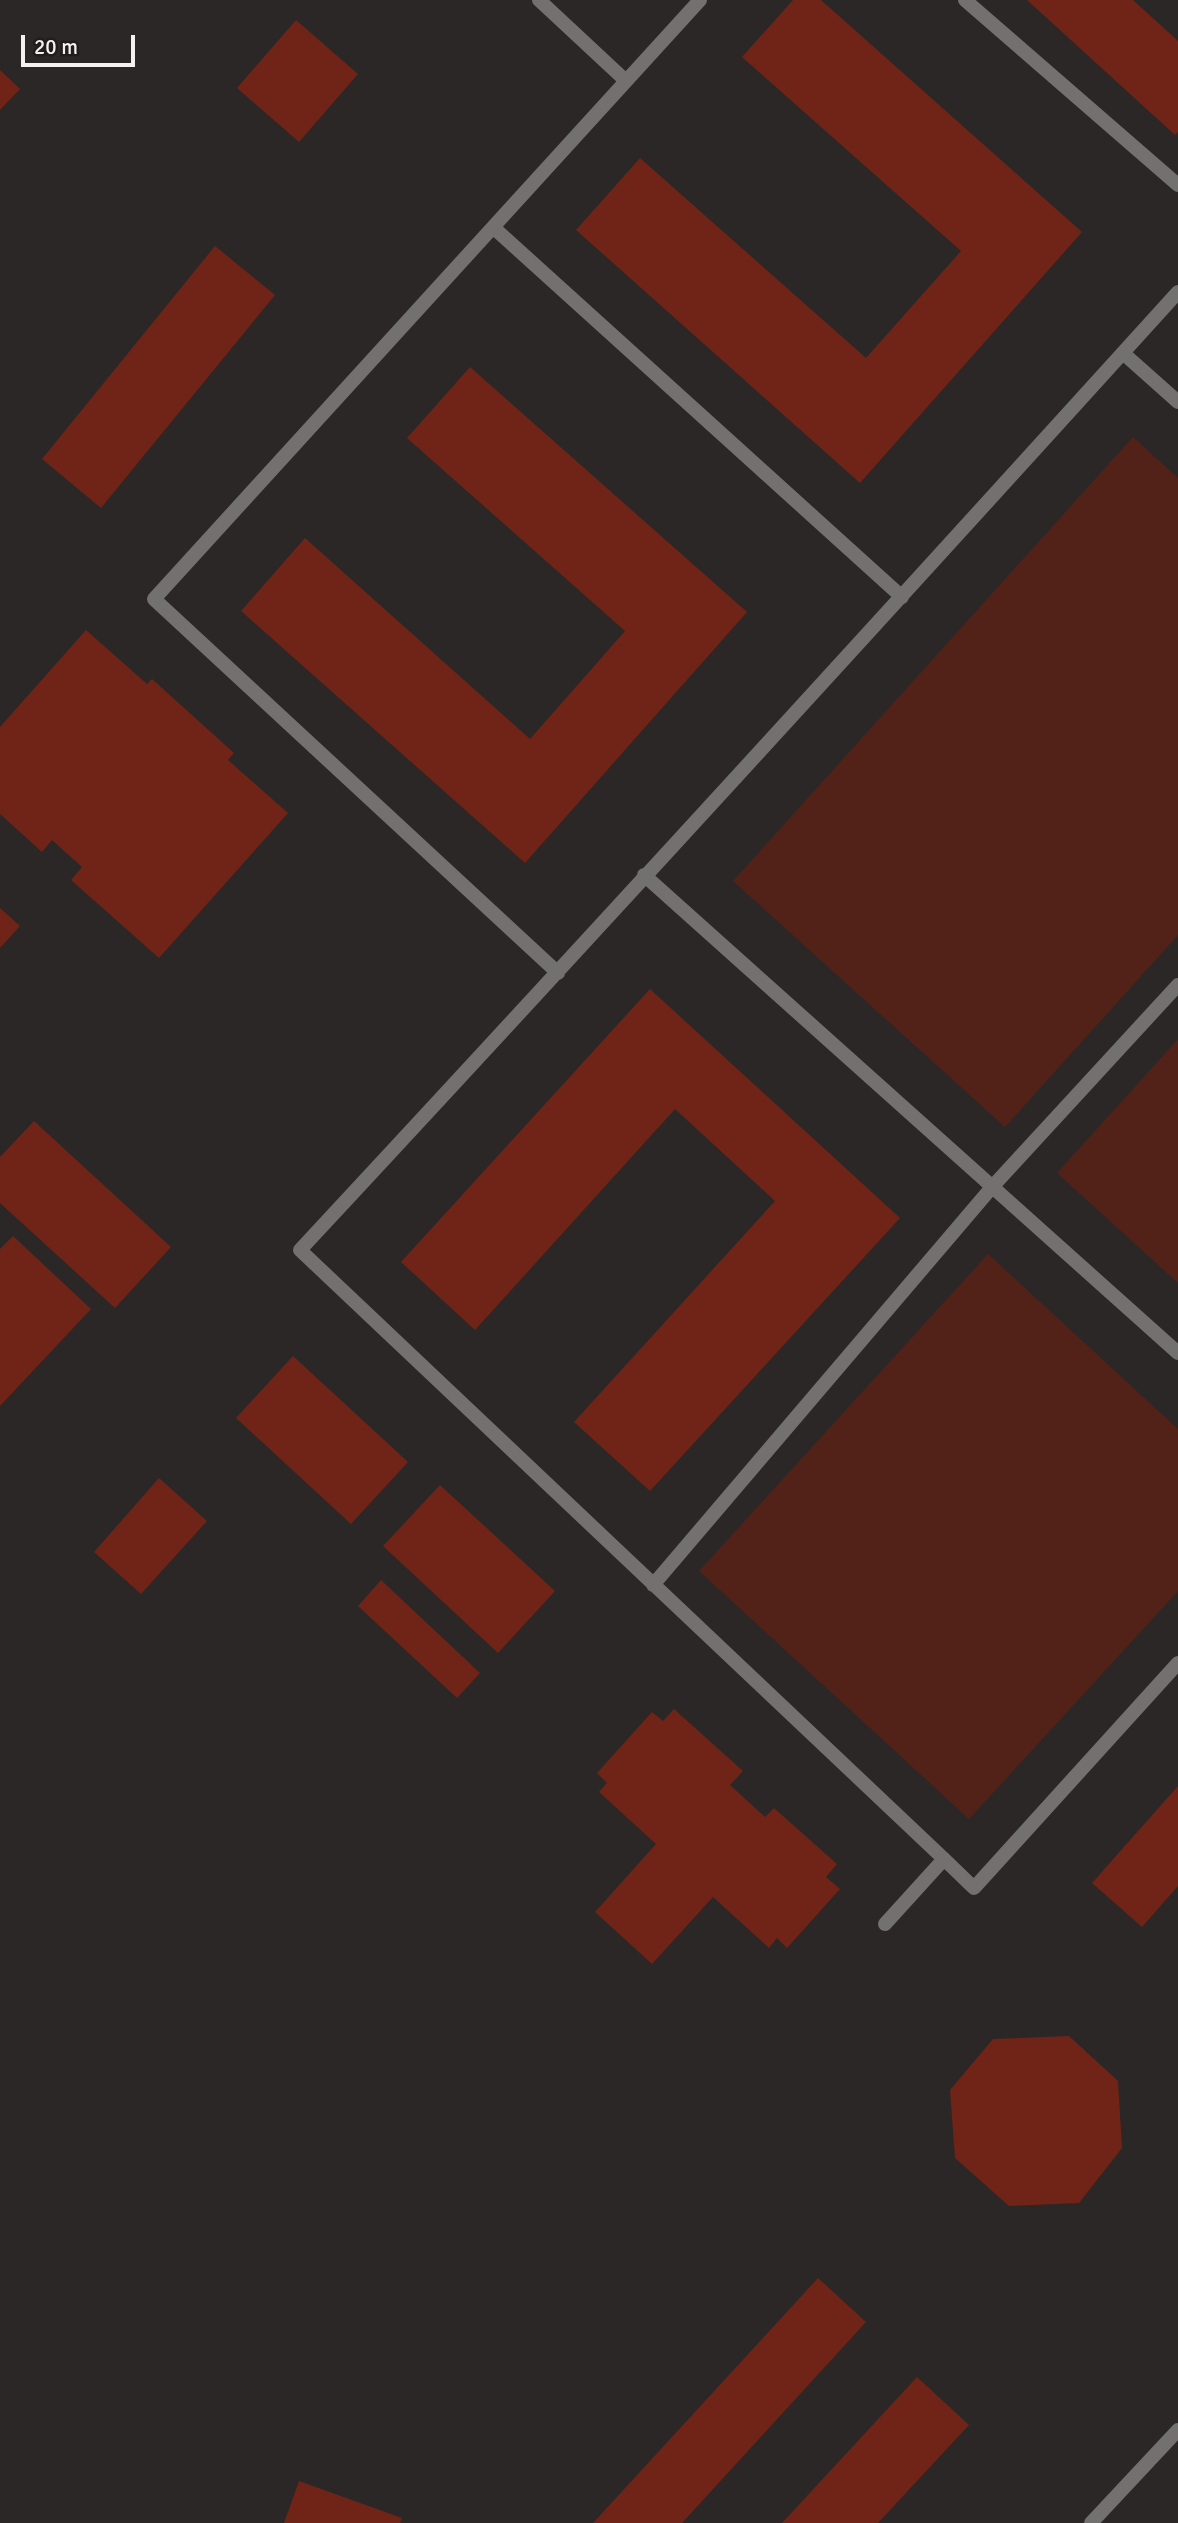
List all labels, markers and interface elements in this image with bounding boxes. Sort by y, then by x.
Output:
scale bar [24,21,138,65]
text: 20 m [34,34,78,60]

